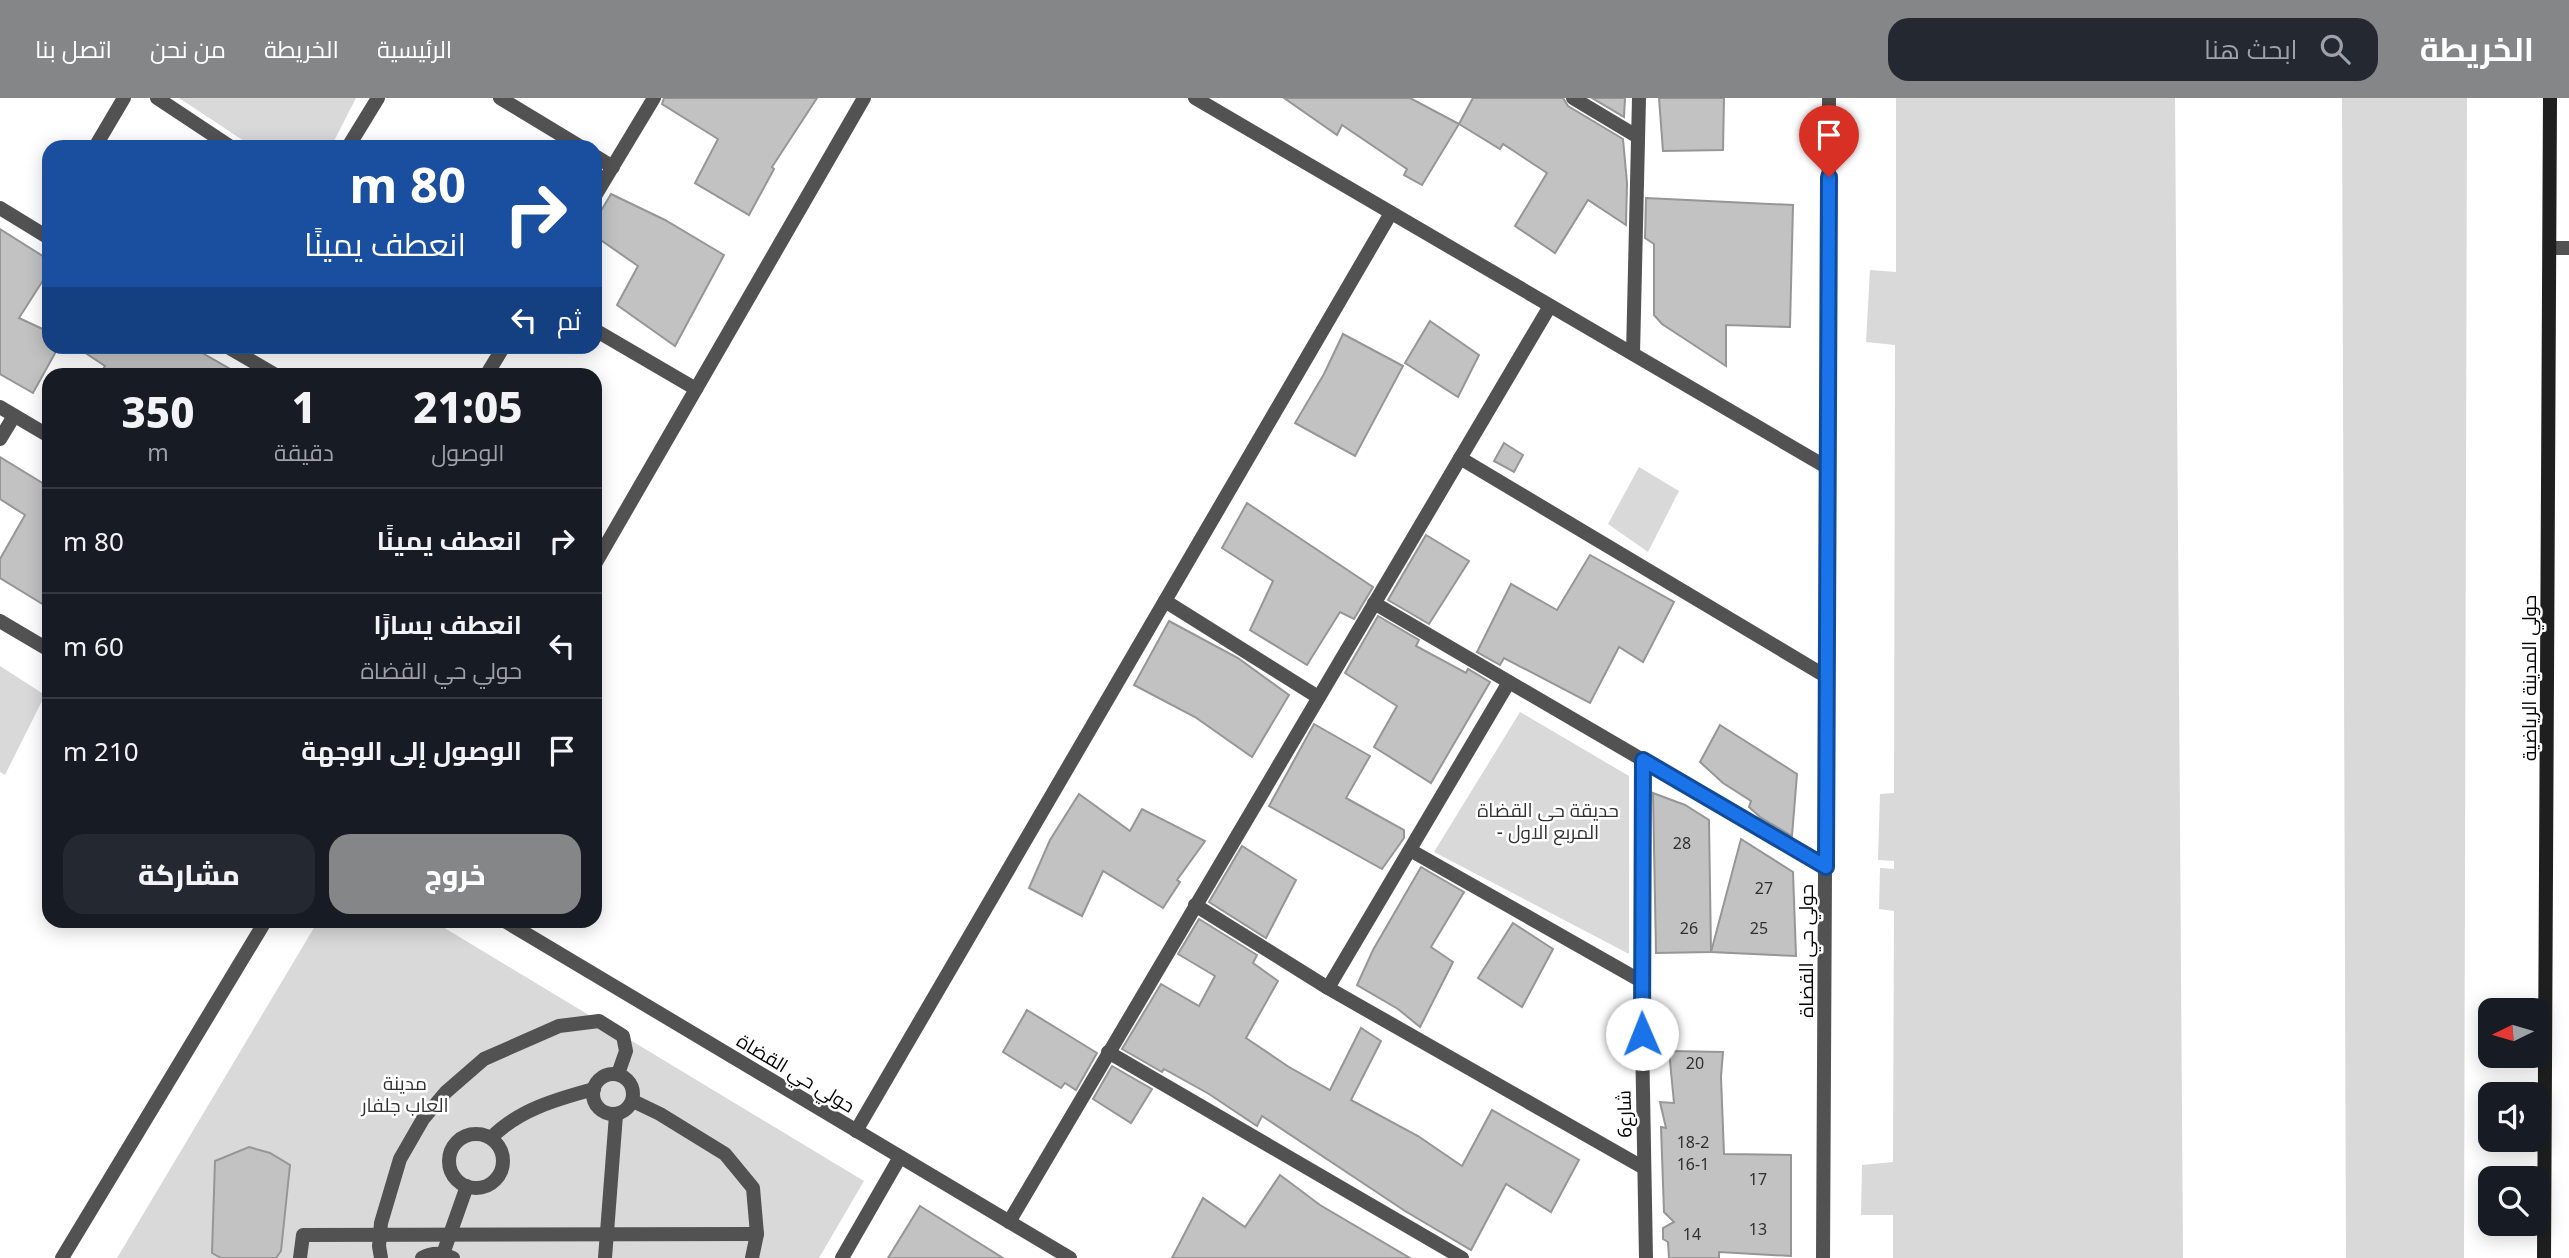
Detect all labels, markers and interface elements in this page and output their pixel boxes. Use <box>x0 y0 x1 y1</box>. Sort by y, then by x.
search box <box>1888 18 2378 81</box>
text: الخريطة <box>2420 26 2534 71</box>
icon: search <box>2316 30 2354 68</box>
text: ابحث هنا <box>2204 31 2298 67</box>
text: اتصل بنا <box>35 32 112 65</box>
text: من نحن <box>150 32 226 65</box>
text: الخريطة <box>264 32 339 65</box>
text: الرئيسية <box>377 32 452 65</box>
pin <box>1799 105 1859 177</box>
icon: arrive <box>1810 116 1848 154</box>
text: 80 m <box>349 151 466 217</box>
icon: right <box>490 168 581 259</box>
text: انعطف يمينًا <box>304 222 466 265</box>
icon: left <box>505 301 543 339</box>
text: ثم <box>557 302 581 338</box>
text: 1 <box>292 378 316 435</box>
text: 21:05 <box>413 378 522 435</box>
text: 350 <box>122 383 194 440</box>
text: m <box>147 436 169 468</box>
text: دقيقة <box>274 436 334 468</box>
text: الوصول <box>431 436 505 468</box>
text: انعطف يمينًا <box>377 522 522 558</box>
icon: right <box>543 522 581 560</box>
text: 80 m <box>63 523 124 559</box>
street label: حولي المدينة الرياضية <box>2516 595 2544 761</box>
text: انعطف يسارًا <box>373 606 522 642</box>
icon: left <box>543 627 581 665</box>
text: 60 m <box>63 628 124 664</box>
text: حولي حي القضاة <box>360 654 522 686</box>
text: الوصول إلى الوجهة <box>301 732 522 768</box>
icon: arrive <box>543 732 581 770</box>
text: 210 m <box>63 733 139 769</box>
park label: حديقة حي القضاة - المربع الاول <box>1477 797 1619 846</box>
house number: 28 <box>1673 832 1691 854</box>
button: مشاركة <box>63 834 315 914</box>
button: خروج <box>329 834 581 914</box>
house number: 27 <box>1755 877 1773 899</box>
street label: حولي حي القضاة <box>1793 884 1821 1018</box>
house number: 26 <box>1680 917 1698 939</box>
house number: 25 <box>1750 917 1768 939</box>
position arrow <box>1605 997 1679 1071</box>
north arrow <box>2478 998 2548 1068</box>
map controls <box>2478 998 2548 1236</box>
street label: حولي حي القضاة <box>731 1027 860 1120</box>
house number: 20 <box>1686 1052 1704 1074</box>
park label: مدينة العاب جلفار <box>360 1070 449 1118</box>
button: sound <box>2478 1082 2548 1152</box>
street label: شارع6 <box>1611 1090 1638 1138</box>
house number: 18-2 <box>1677 1131 1709 1153</box>
house number: 16-1 <box>1677 1153 1709 1175</box>
button: search <box>2478 1166 2548 1236</box>
house number: 17 <box>1749 1168 1767 1190</box>
house number: 13 <box>1749 1218 1767 1240</box>
house number: 14 <box>1683 1223 1701 1245</box>

